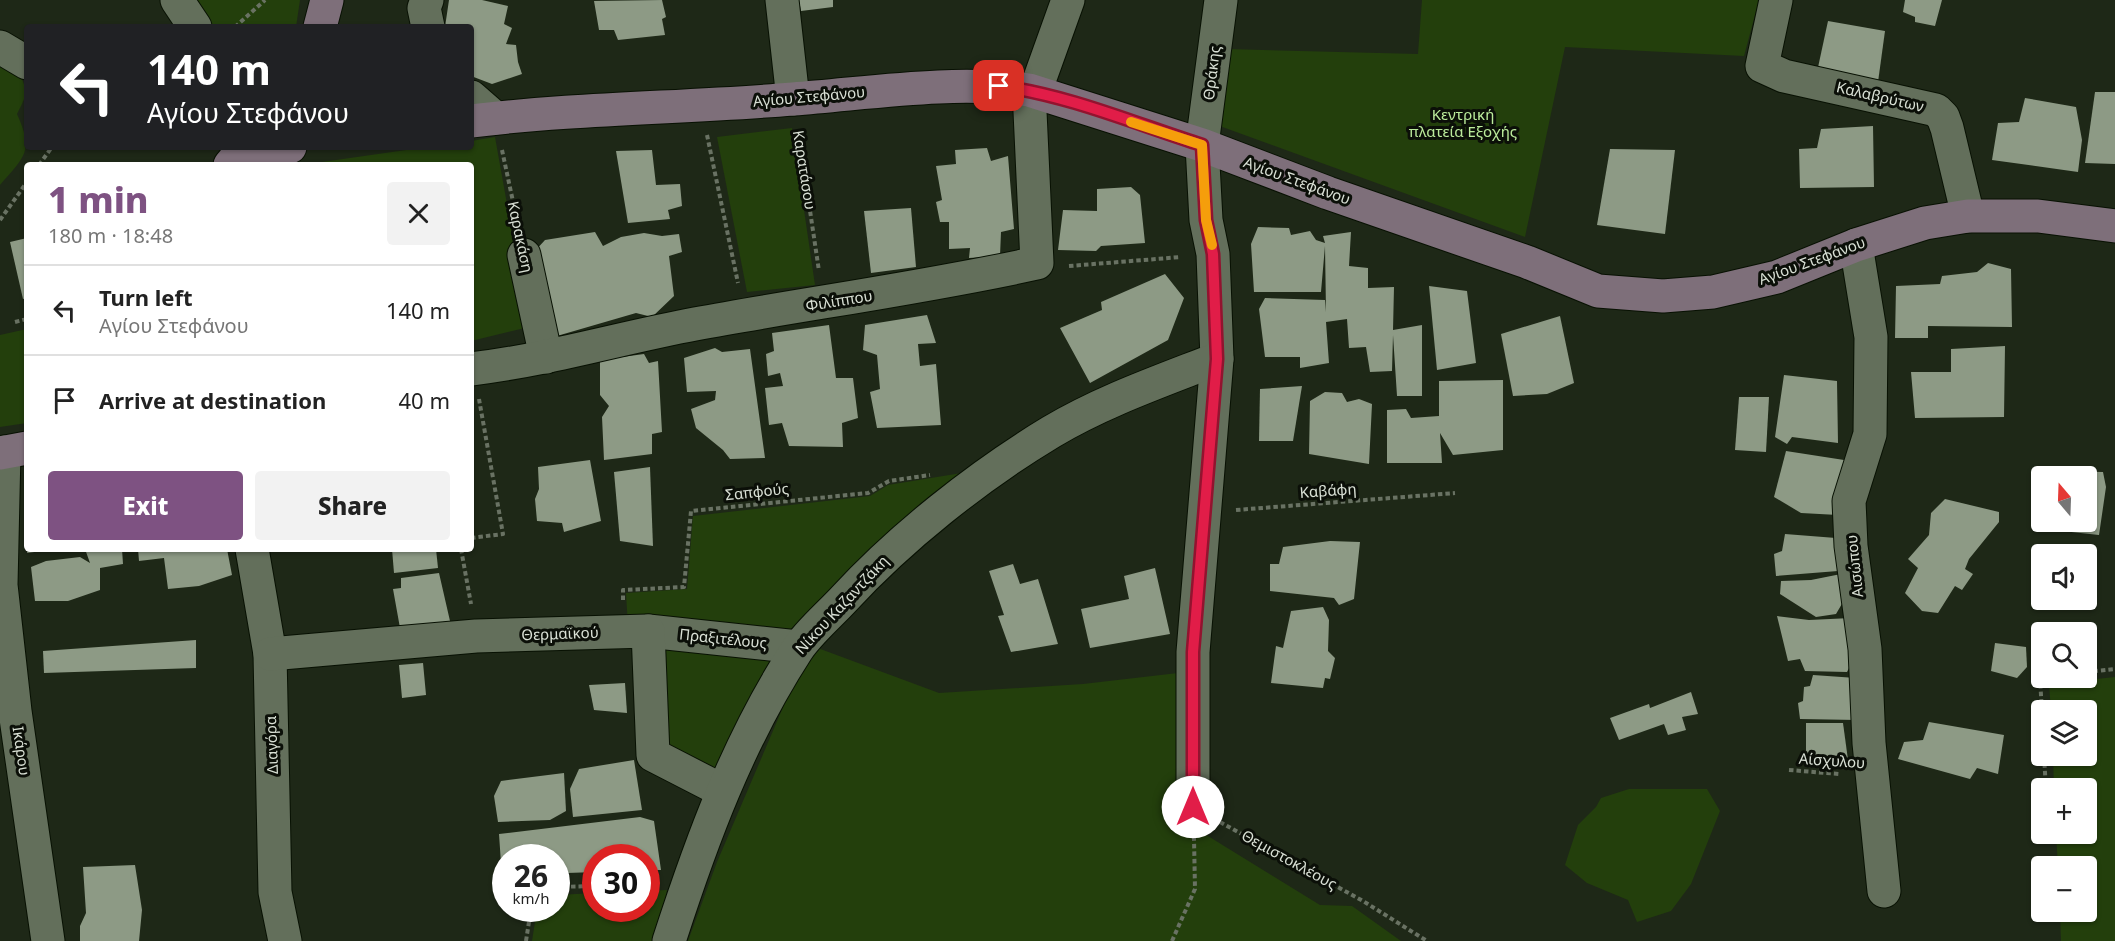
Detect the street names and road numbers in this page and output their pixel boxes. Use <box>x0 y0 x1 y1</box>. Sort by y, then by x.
street label: Θράκης <box>1198 45 1224 101</box>
street label: Καλαβρύτων <box>1835 76 1926 116</box>
street label: Αγίου Στεφάνου <box>752 81 866 111</box>
street label: Καρατάσου <box>789 129 821 211</box>
street label: Αγίου Στεφάνου <box>1241 151 1354 209</box>
street label: Καρακάση <box>504 199 538 274</box>
street label: Αγίου Στεφάνου <box>1755 231 1868 289</box>
street label: Φιλίππου <box>804 285 874 315</box>
street label: Σαπφούς <box>724 478 790 504</box>
street label: Καβάφη <box>1299 478 1357 502</box>
street label: Αισώπου <box>1841 534 1867 598</box>
street label: Νίκου Καζαντζάκη <box>790 551 892 658</box>
street label: Θερμαϊκού <box>521 622 599 644</box>
street label: Πραξιτέλους <box>678 623 768 653</box>
street label: Διαγόρα <box>260 715 282 775</box>
street label: Ικάρου <box>9 725 35 777</box>
street label: Αίσχυλου <box>1798 748 1866 772</box>
street label: Θεμιστοκλέους <box>1238 825 1341 894</box>

